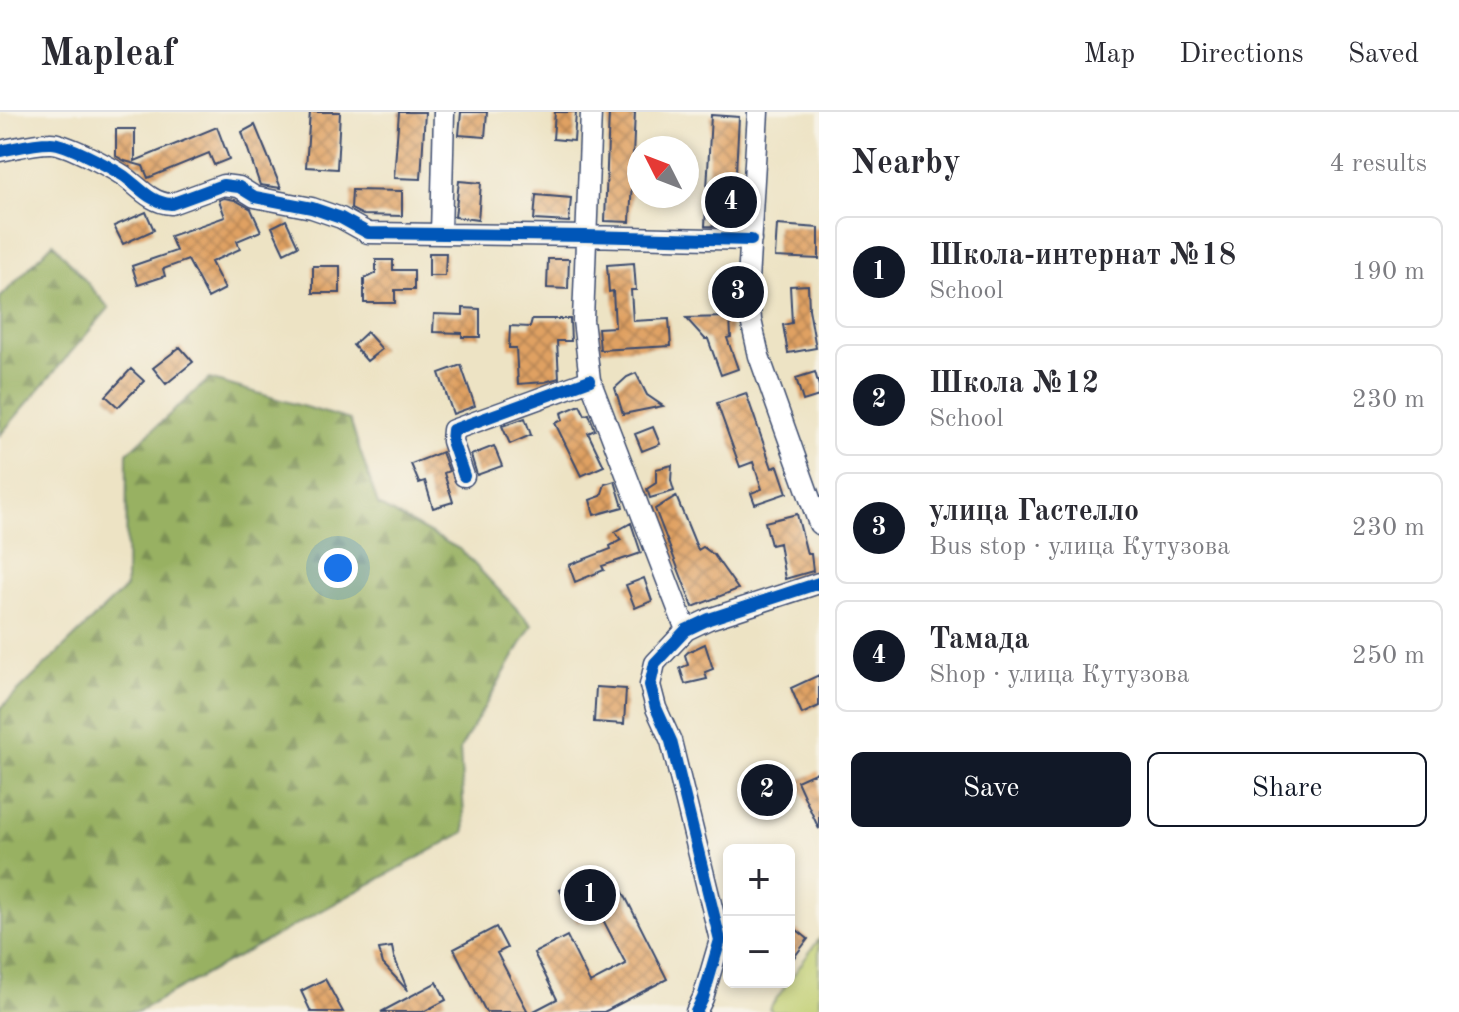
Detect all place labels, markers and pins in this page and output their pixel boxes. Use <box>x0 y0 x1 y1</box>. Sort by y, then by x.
pin: 4 <box>705 172 757 232</box>
pin: 3 <box>712 262 764 322</box>
pin: 2 <box>741 760 793 820</box>
pin: 1 <box>564 865 616 925</box>

